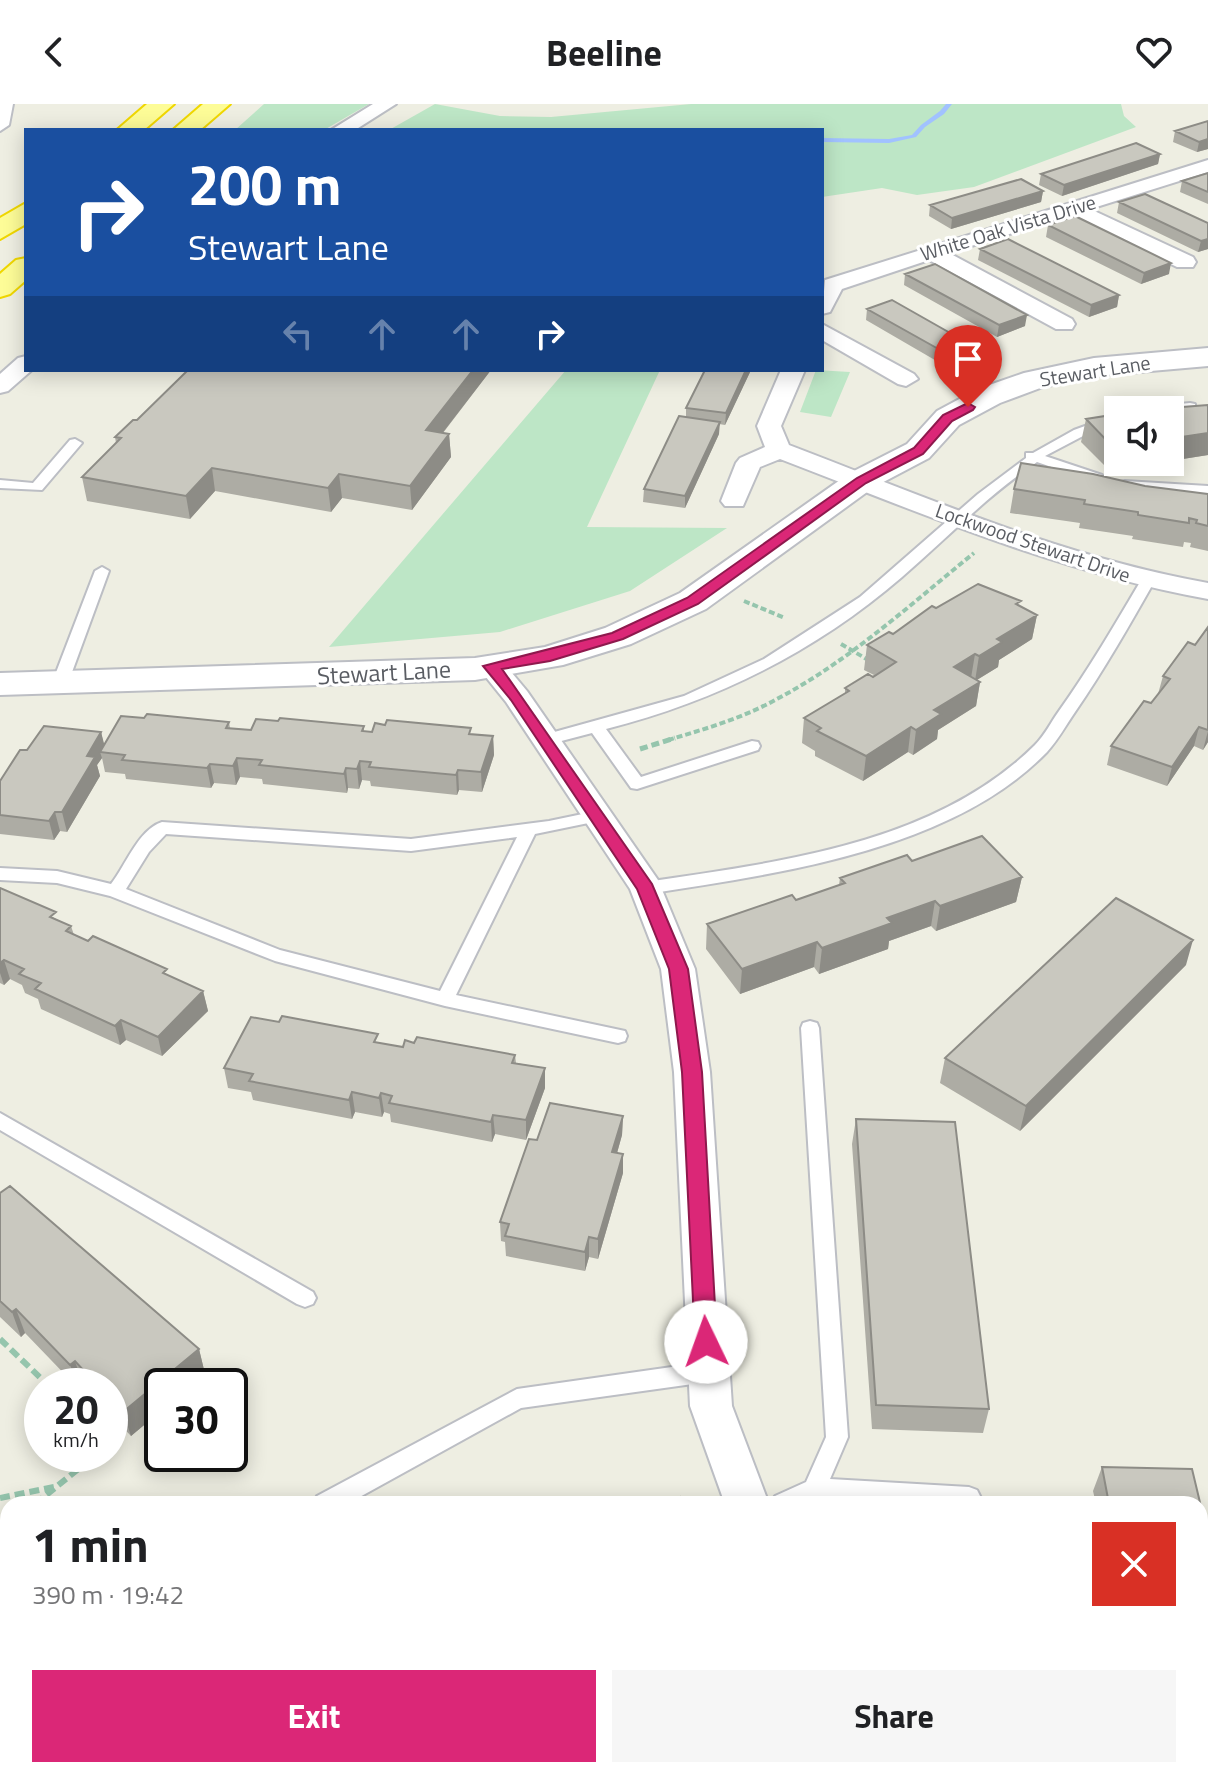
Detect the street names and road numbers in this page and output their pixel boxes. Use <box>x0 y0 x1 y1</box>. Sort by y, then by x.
street label: White Oak Vista Drive <box>916 186 1099 269</box>
street label: Stewart Lane <box>1037 346 1152 395</box>
street label: Lockwood Stewart Drive <box>931 495 1135 590</box>
street label: Stewart Lane <box>316 651 452 693</box>

